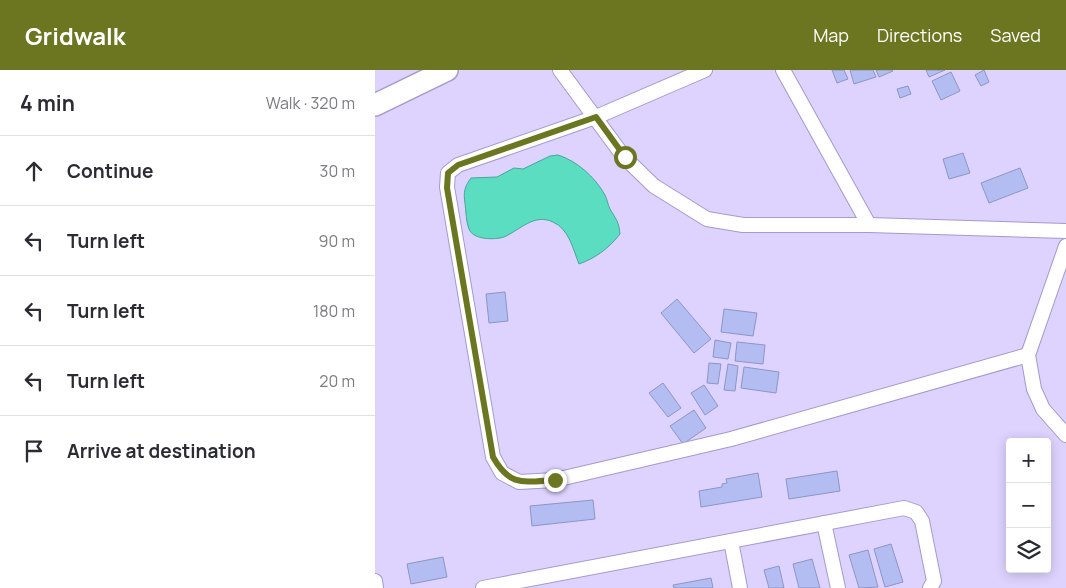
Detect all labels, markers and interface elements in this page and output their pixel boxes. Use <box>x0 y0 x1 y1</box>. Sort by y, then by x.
text: Gridwalk <box>25 19 126 52</box>
text: Map <box>813 23 849 47</box>
text: Directions <box>877 23 962 47</box>
text: Saved <box>990 23 1041 47</box>
text: 4 min <box>20 89 75 117</box>
text: Walk · 320 m <box>266 92 355 114</box>
route start <box>614 146 637 169</box>
icon: ahead <box>20 157 48 185</box>
text: Continue <box>67 158 153 184</box>
text: 30 m <box>320 160 355 182</box>
icon: left <box>20 227 48 255</box>
text: Turn left <box>67 228 145 254</box>
text: 90 m <box>319 230 355 252</box>
icon: left <box>20 297 48 325</box>
text: Turn left <box>67 298 145 324</box>
text: 180 m <box>313 300 355 322</box>
icon: left <box>20 367 48 395</box>
text: Turn left <box>67 368 145 394</box>
text: 20 m <box>319 370 355 392</box>
icon: arrive <box>20 437 48 465</box>
text: Arrive at destination <box>67 438 256 464</box>
map controls <box>1006 438 1051 573</box>
button: + <box>1006 438 1051 483</box>
route end <box>544 469 567 492</box>
button: − <box>1006 483 1051 528</box>
button: layers <box>1006 528 1051 573</box>

